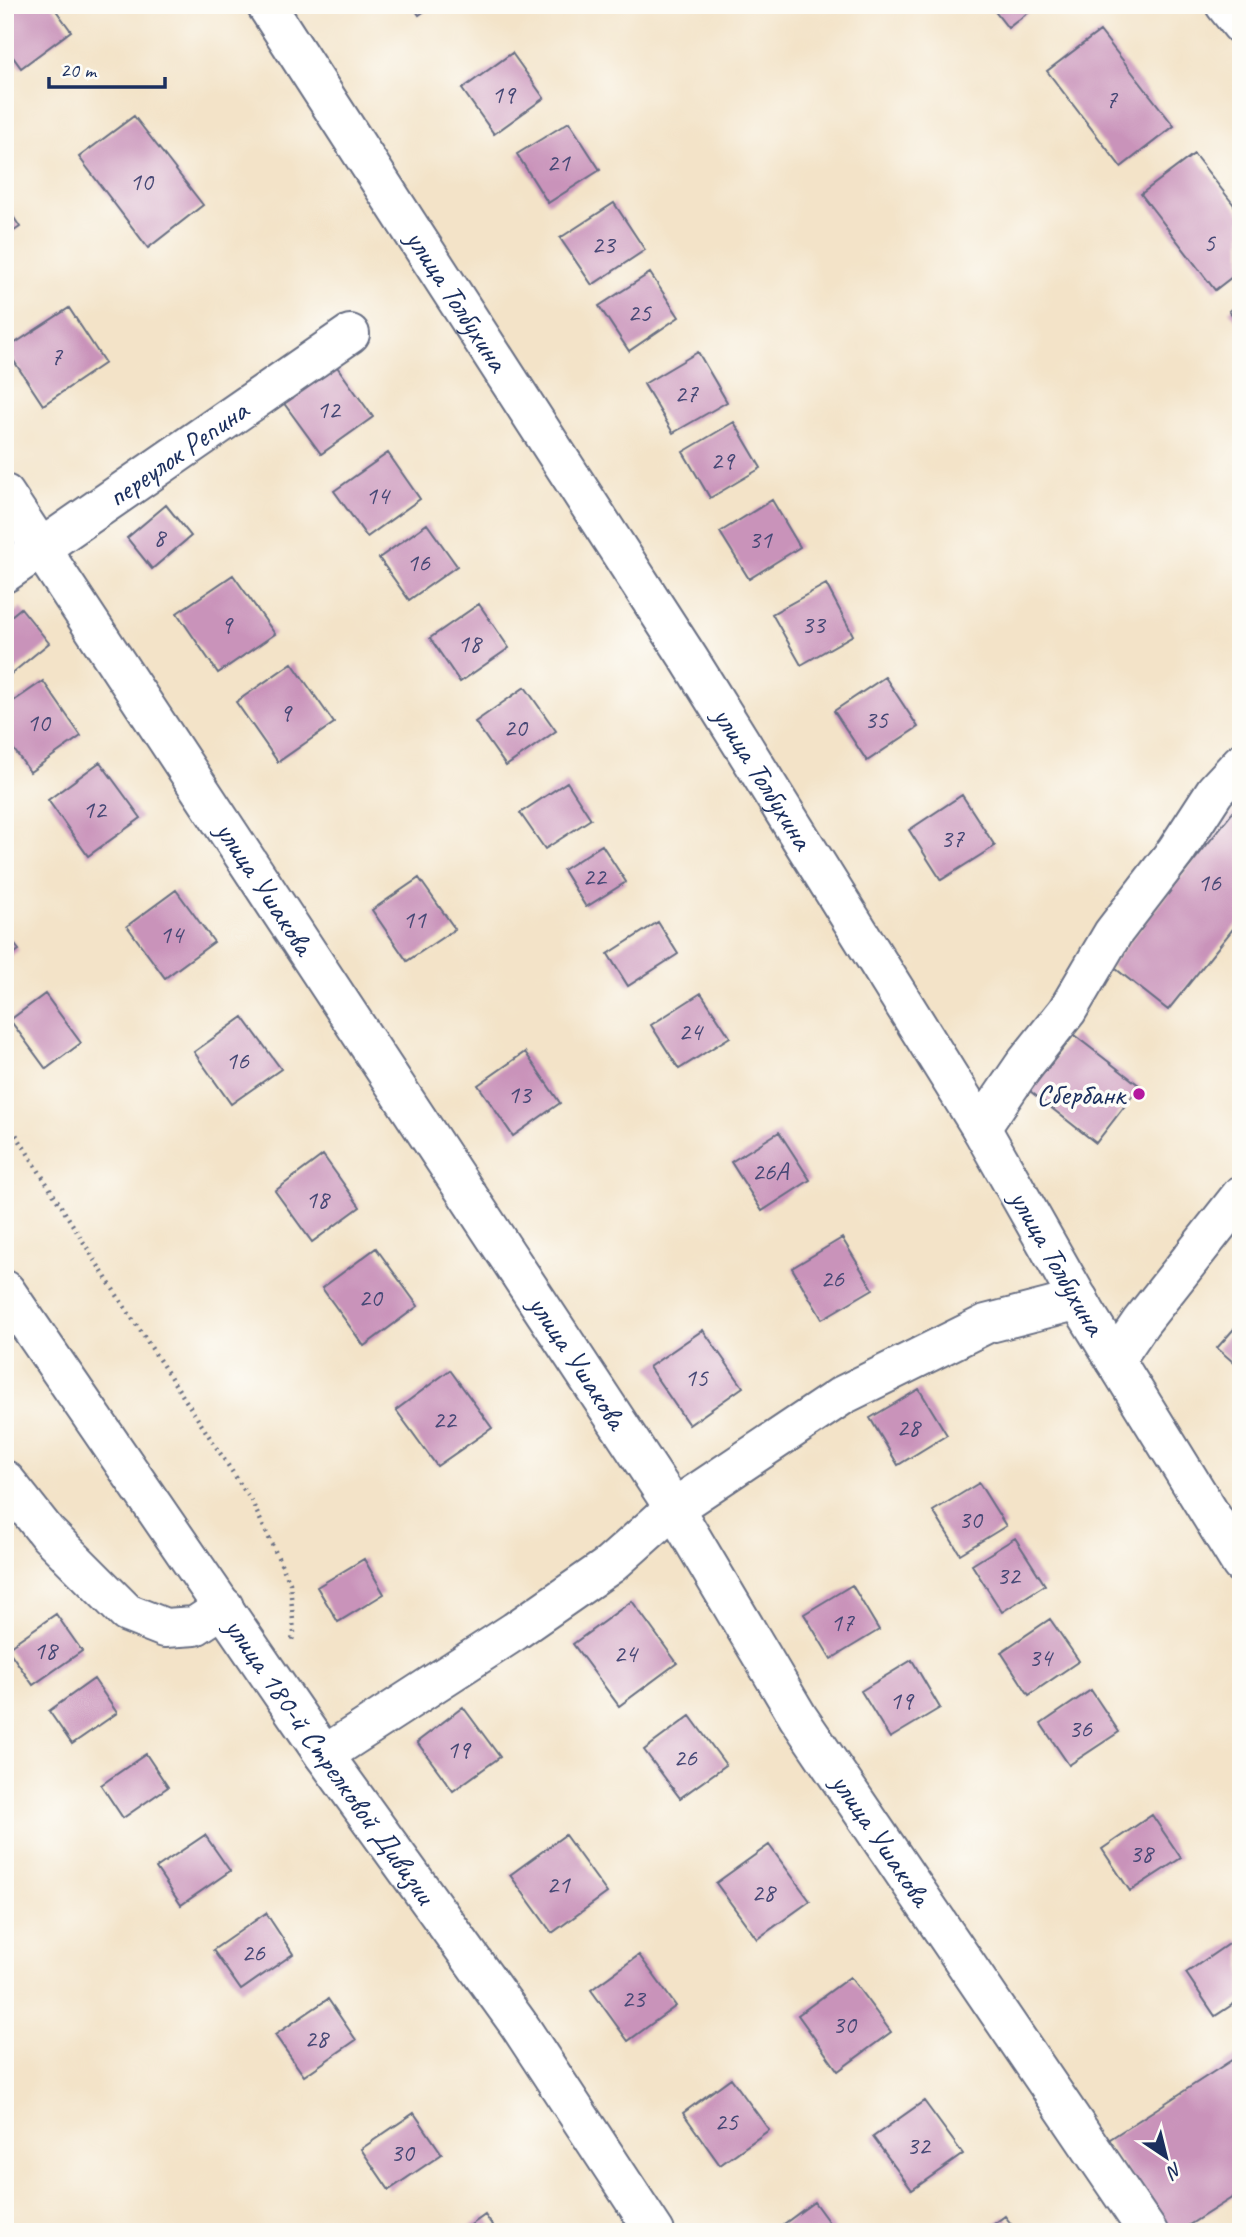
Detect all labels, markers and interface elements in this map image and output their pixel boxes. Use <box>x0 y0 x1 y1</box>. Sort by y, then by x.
scale bar <box>49 46 164 90</box>
text: 20 m <box>60 57 98 83</box>
house number: 19 <box>491 78 517 111</box>
house number: 7 <box>1105 83 1118 116</box>
house number: 21 <box>546 146 571 179</box>
house number: 10 <box>129 165 155 198</box>
street label: улица Толбухина <box>396 221 518 380</box>
house number: 5 <box>1203 226 1216 259</box>
house number: 23 <box>591 228 617 261</box>
house number: 25 <box>627 296 652 329</box>
house number: 7 <box>50 340 63 373</box>
house number: 27 <box>674 377 699 410</box>
street label: переулок Репина <box>100 390 257 515</box>
house number: 12 <box>316 393 342 426</box>
house number: 29 <box>710 444 736 477</box>
house number: 14 <box>365 479 391 512</box>
house number: 8 <box>153 521 167 554</box>
house number: 31 <box>748 523 773 556</box>
house number: 16 <box>406 546 431 579</box>
house number: 9 <box>220 608 234 641</box>
house number: 33 <box>801 608 827 641</box>
house number: 18 <box>457 627 483 660</box>
house number: 9 <box>279 696 293 729</box>
street label: улица Толбухина <box>703 698 823 858</box>
house number: 35 <box>864 703 889 736</box>
house number: 10 <box>26 706 52 739</box>
house number: 20 <box>503 711 529 744</box>
house number: 12 <box>82 793 108 826</box>
street label: улица Ушакова <box>206 812 324 964</box>
house number: 37 <box>940 822 965 855</box>
house number: 22 <box>582 860 608 893</box>
house number: 16 <box>1197 866 1222 899</box>
house number: 11 <box>402 903 427 936</box>
house number: 14 <box>159 918 185 951</box>
house number: 24 <box>678 1015 704 1048</box>
house number: 16 <box>225 1044 250 1077</box>
place label: Сбербанк <box>1036 1075 1127 1113</box>
house number: 13 <box>507 1078 533 1111</box>
marker: Сбербанк <box>1131 1086 1147 1102</box>
house number: 26А <box>752 1155 790 1188</box>
street label: улица Толбухина <box>1000 1181 1115 1344</box>
house number: 18 <box>305 1183 331 1216</box>
house number: 26 <box>820 1262 845 1295</box>
house number: 20 <box>358 1281 384 1314</box>
street label: улица Ушакова <box>519 1286 637 1438</box>
house number: 15 <box>684 1361 709 1394</box>
house number: 22 <box>432 1403 458 1436</box>
house number: 28 <box>896 1411 922 1444</box>
house number: 30 <box>958 1503 984 1536</box>
house number: 32 <box>996 1559 1022 1592</box>
house number: 17 <box>830 1606 855 1639</box>
street label: улица 180-й Стрелковой Дивизии <box>215 1608 445 1913</box>
house number: 18 <box>33 1634 59 1667</box>
house number: 24 <box>613 1637 639 1670</box>
house number: 34 <box>1028 1641 1054 1674</box>
house number: 19 <box>889 1684 915 1717</box>
house number: 36 <box>1068 1712 1093 1745</box>
house number: 19 <box>446 1733 472 1766</box>
house number: 26 <box>673 1741 698 1774</box>
street label: улица Ушакова <box>822 1764 941 1915</box>
house number: 38 <box>1129 1837 1155 1870</box>
house number: 21 <box>546 1868 571 1901</box>
house number: 28 <box>751 1876 777 1909</box>
house number: 26 <box>241 1936 266 1969</box>
house number: 23 <box>621 1982 647 2015</box>
house number: 30 <box>832 2008 858 2041</box>
house number: 28 <box>304 2022 330 2055</box>
house number: 25 <box>714 2105 739 2138</box>
north arrow <box>1130 2122 1200 2192</box>
house number: 32 <box>906 2129 932 2162</box>
house number: 30 <box>390 2136 416 2169</box>
text: N <box>1161 2157 1187 2185</box>

